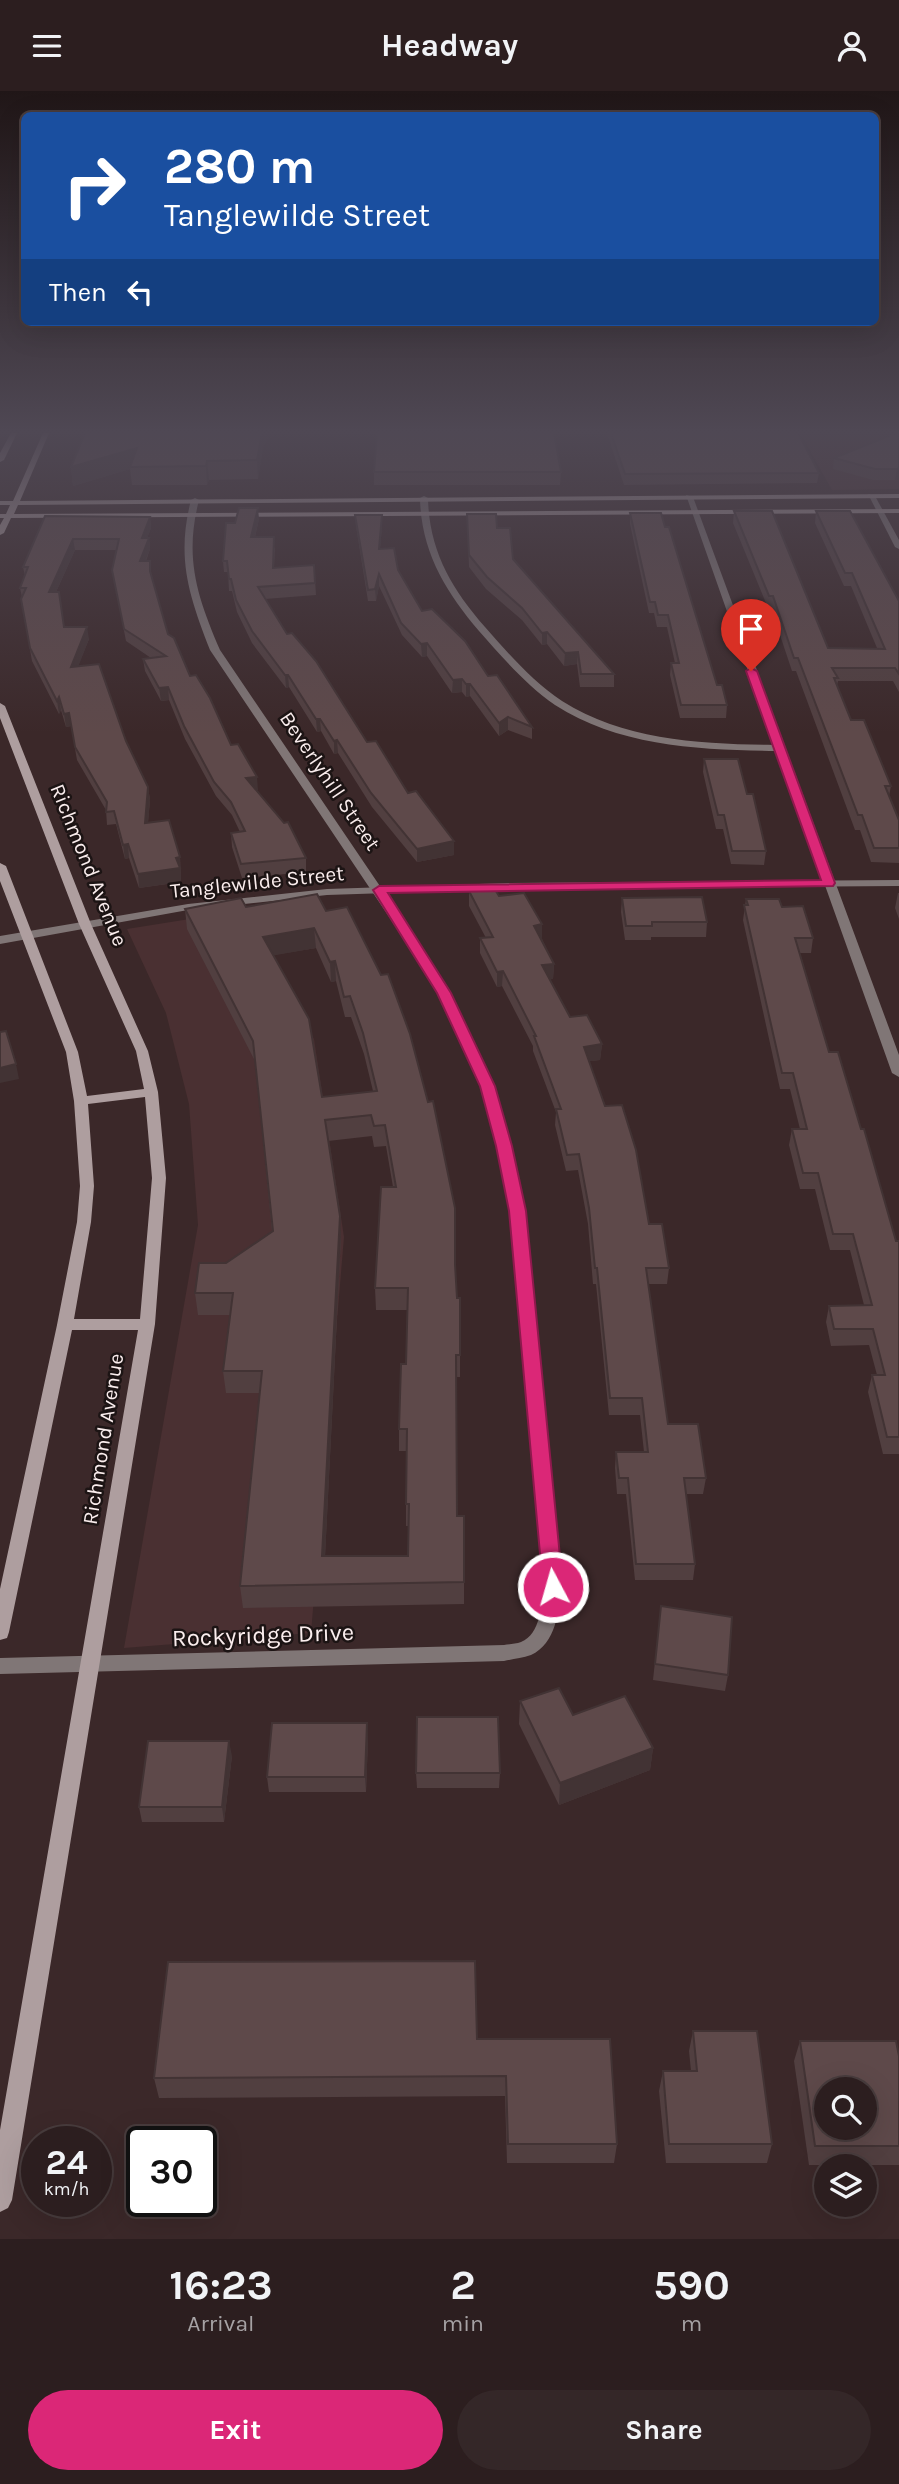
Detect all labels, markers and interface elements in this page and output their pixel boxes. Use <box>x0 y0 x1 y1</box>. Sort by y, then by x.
icon: menu <box>28 27 66 65</box>
text: Headway <box>381 27 518 64</box>
icon: person <box>833 27 871 65</box>
text: 280 m <box>164 138 315 195</box>
icon: right <box>49 140 140 231</box>
text: Tanglewilde Street <box>164 197 430 234</box>
icon: left <box>121 273 159 311</box>
text: Then <box>49 277 107 308</box>
pin <box>721 599 781 671</box>
icon: arrive <box>732 610 770 648</box>
street label: Beverlyhill Street <box>275 707 385 855</box>
street label: Richmond Avenue <box>45 780 133 950</box>
street label: Tanglewilde Street <box>169 861 345 903</box>
street label: Richmond Avenue <box>78 1352 128 1526</box>
position arrow <box>516 1550 590 1624</box>
street label: Rockyridge Drive <box>171 1618 355 1652</box>
map controls <box>814 2077 877 2217</box>
button: search <box>814 2077 877 2140</box>
speed limit sign: 30 <box>126 2126 217 2217</box>
text: 24 <box>46 2142 88 2183</box>
button: layers <box>814 2154 877 2217</box>
text: km/h <box>44 2178 89 2200</box>
text: 16:23 <box>169 2260 273 2310</box>
text: 2 <box>450 2260 476 2310</box>
text: 590 <box>653 2260 730 2310</box>
text: Arrival <box>187 2310 255 2337</box>
text: min <box>442 2310 484 2337</box>
text: m <box>681 2310 702 2337</box>
button: Exit <box>28 2390 443 2470</box>
button: Share <box>457 2390 871 2470</box>

